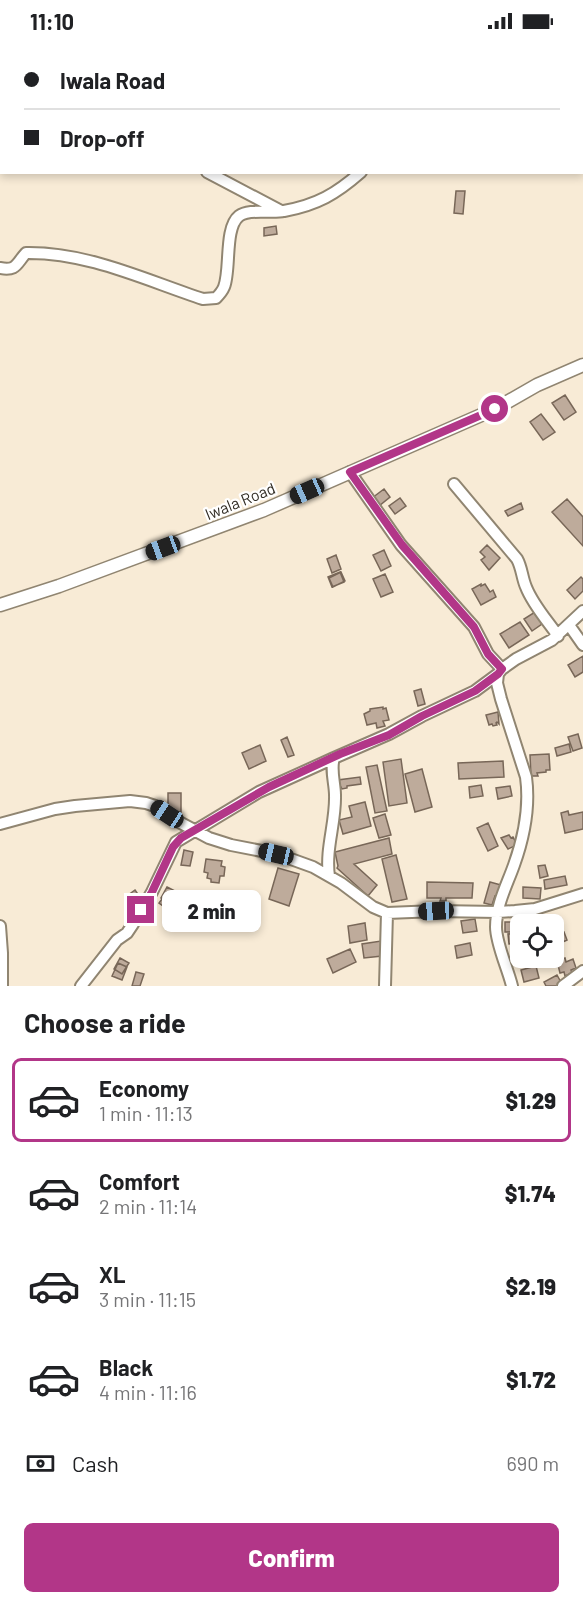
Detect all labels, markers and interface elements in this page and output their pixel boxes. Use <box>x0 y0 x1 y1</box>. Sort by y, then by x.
text: 11:10 <box>30 8 74 34</box>
text: Iwala Road <box>60 67 165 93</box>
text: Drop-off <box>60 125 144 151</box>
route start <box>481 395 508 422</box>
car <box>287 475 327 507</box>
street label: Iwala Road <box>202 478 278 523</box>
car <box>143 533 183 563</box>
car <box>147 797 187 831</box>
car <box>256 841 296 867</box>
callout: 2 min <box>162 889 261 931</box>
route end <box>127 896 154 923</box>
text: 2 min <box>187 899 236 923</box>
car <box>418 901 454 921</box>
map controls <box>510 914 564 968</box>
button: locate <box>510 914 564 968</box>
text: Choose a ride <box>24 1006 186 1038</box>
icon: car <box>27 1073 81 1127</box>
text: Economy <box>99 1075 189 1101</box>
text: $1.29 <box>505 1087 556 1113</box>
text: 1 min · 11:13 <box>99 1101 193 1125</box>
icon: car <box>27 1166 81 1220</box>
text: Comfort <box>99 1168 180 1194</box>
text: $1.74 <box>505 1180 556 1206</box>
text: 2 min · 11:14 <box>99 1194 197 1218</box>
icon: car <box>27 1259 81 1313</box>
text: XL <box>99 1261 125 1287</box>
text: $2.19 <box>505 1273 556 1299</box>
text: 3 min · 11:15 <box>99 1287 196 1311</box>
icon: car <box>27 1352 81 1406</box>
text: Black <box>99 1354 153 1380</box>
text: $1.72 <box>506 1366 556 1392</box>
text: 4 min · 11:16 <box>99 1380 197 1404</box>
icon: cash <box>24 1447 57 1480</box>
text: Cash <box>72 1450 119 1476</box>
text: 690 m <box>506 1451 559 1475</box>
button: Confirm <box>24 1523 559 1592</box>

